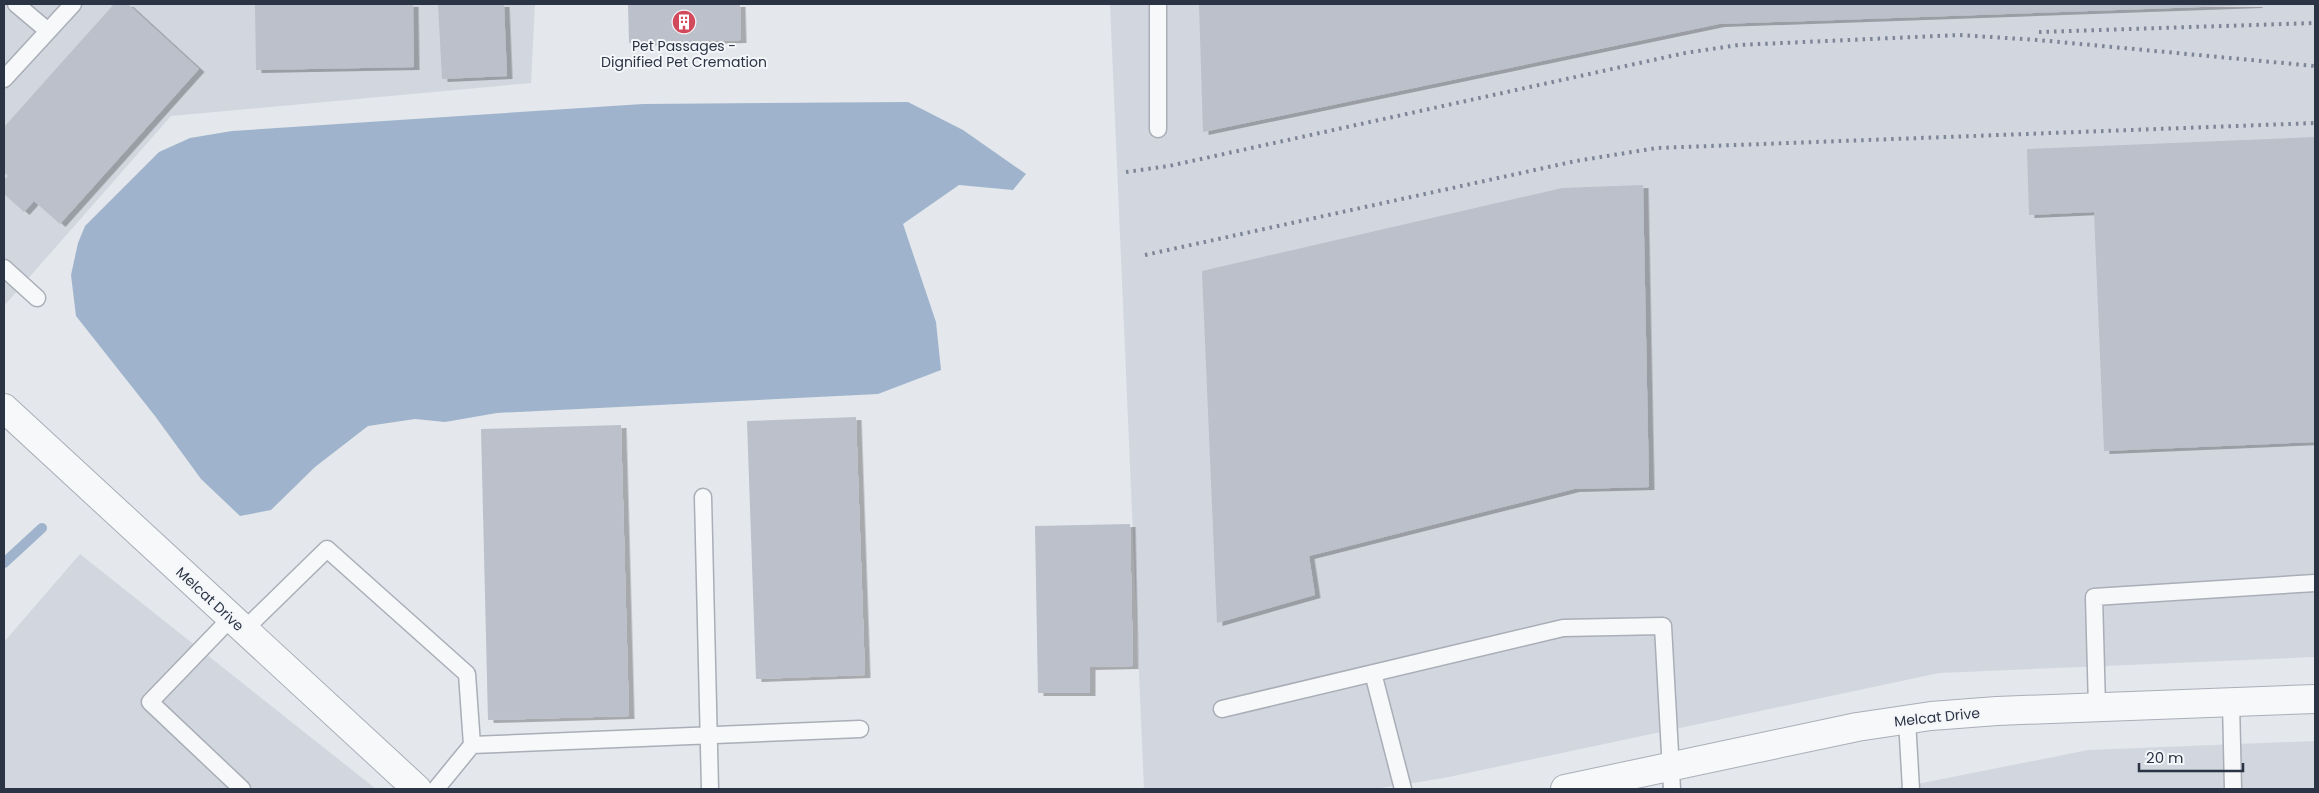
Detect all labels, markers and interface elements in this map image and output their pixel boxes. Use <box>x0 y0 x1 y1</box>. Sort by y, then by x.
building icon: Pet Passages - Dignified Pet Cremation <box>671 9 697 35</box>
place label: Pet Passages - Dignified Pet Cremation <box>601 36 767 72</box>
street label: Melcat Drive <box>172 562 249 636</box>
street label: Melcat Drive <box>1893 703 1981 731</box>
scale bar <box>2139 740 2243 772</box>
text: 20 m <box>2146 747 2184 768</box>

